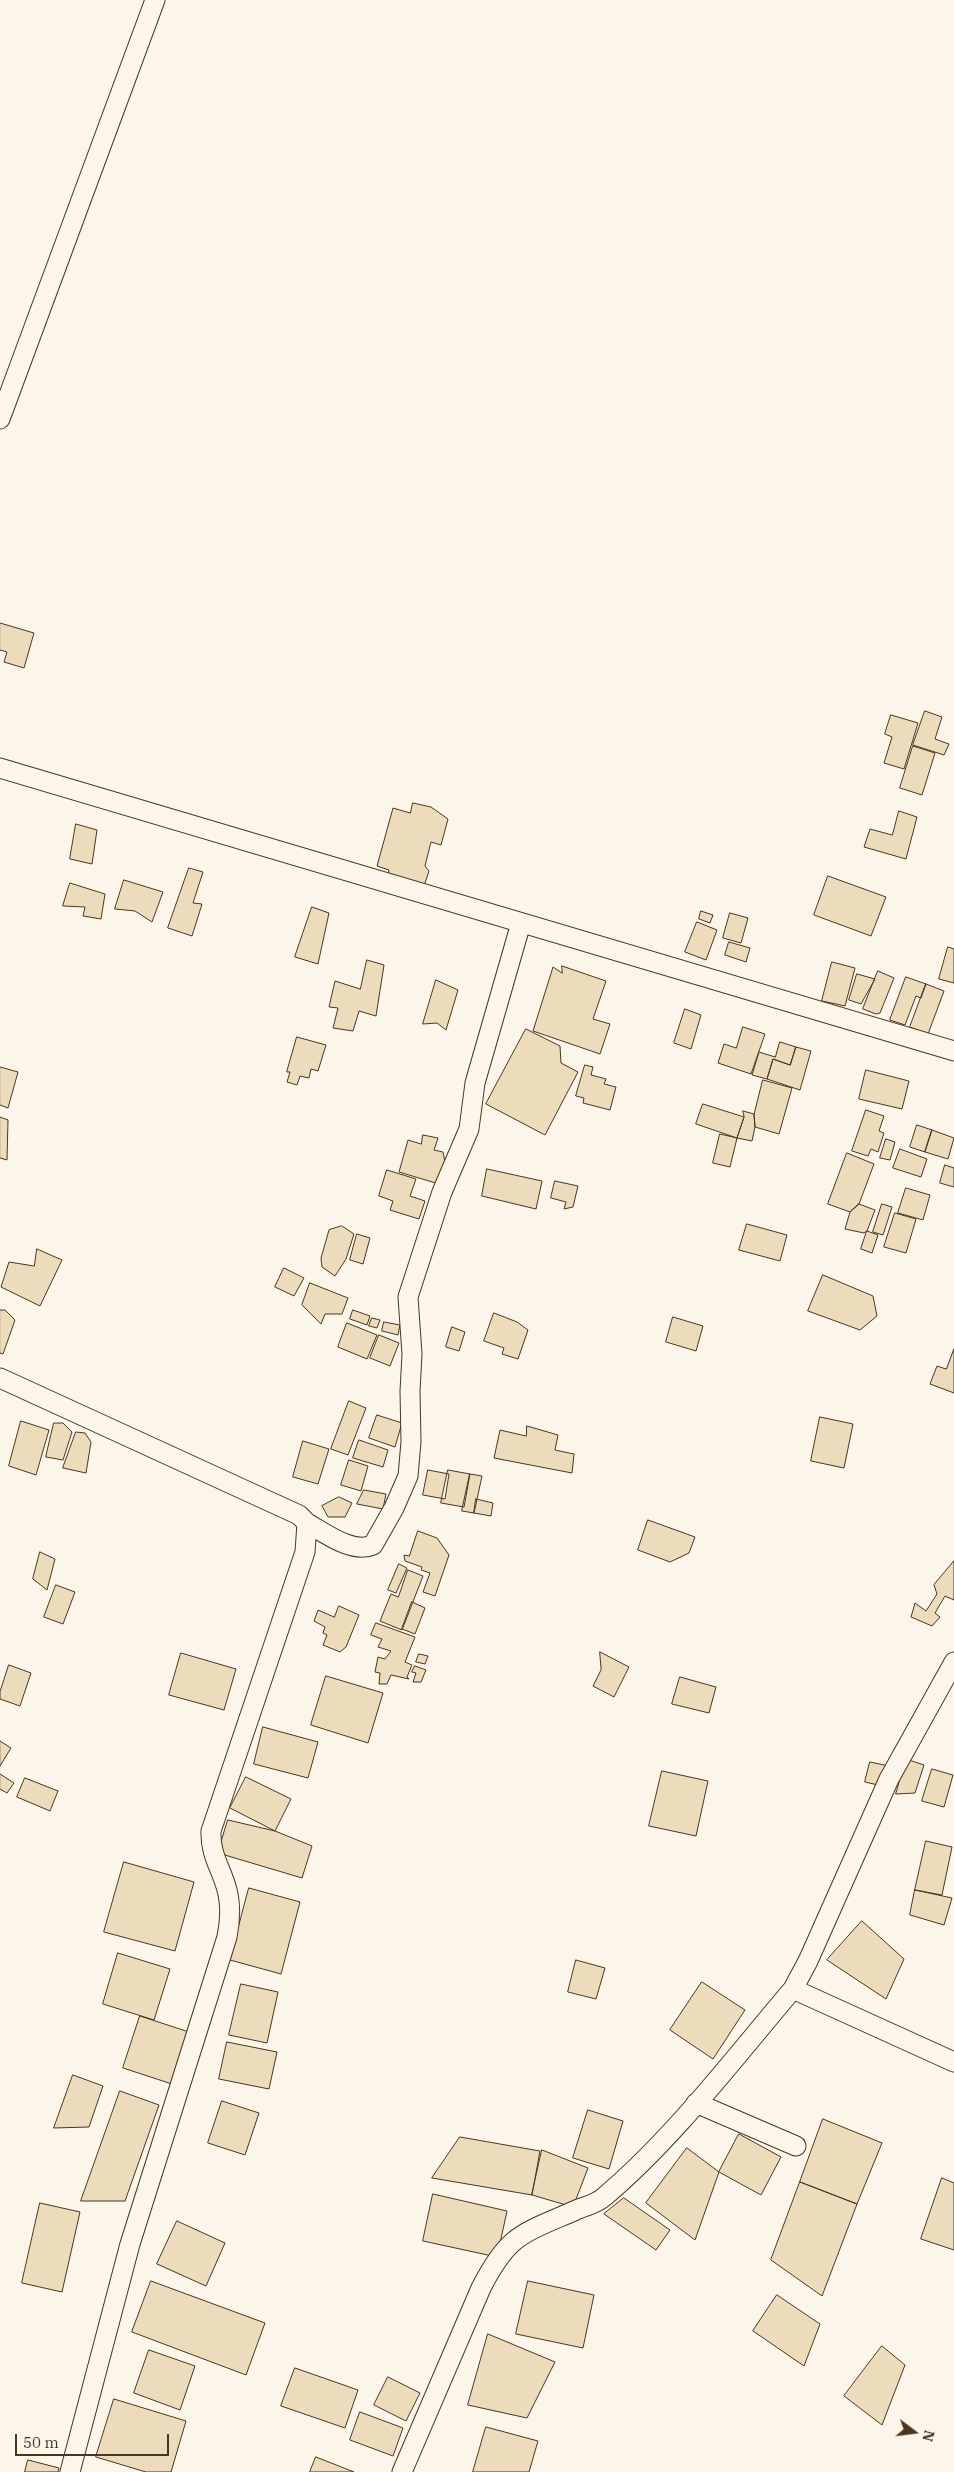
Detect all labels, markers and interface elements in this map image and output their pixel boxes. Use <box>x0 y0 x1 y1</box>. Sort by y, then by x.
north arrow <box>889 2407 939 2457</box>
scale bar <box>18 2424 171 2456</box>
text: N <box>918 2428 939 2444</box>
text: 50 m <box>23 2433 59 2452</box>

